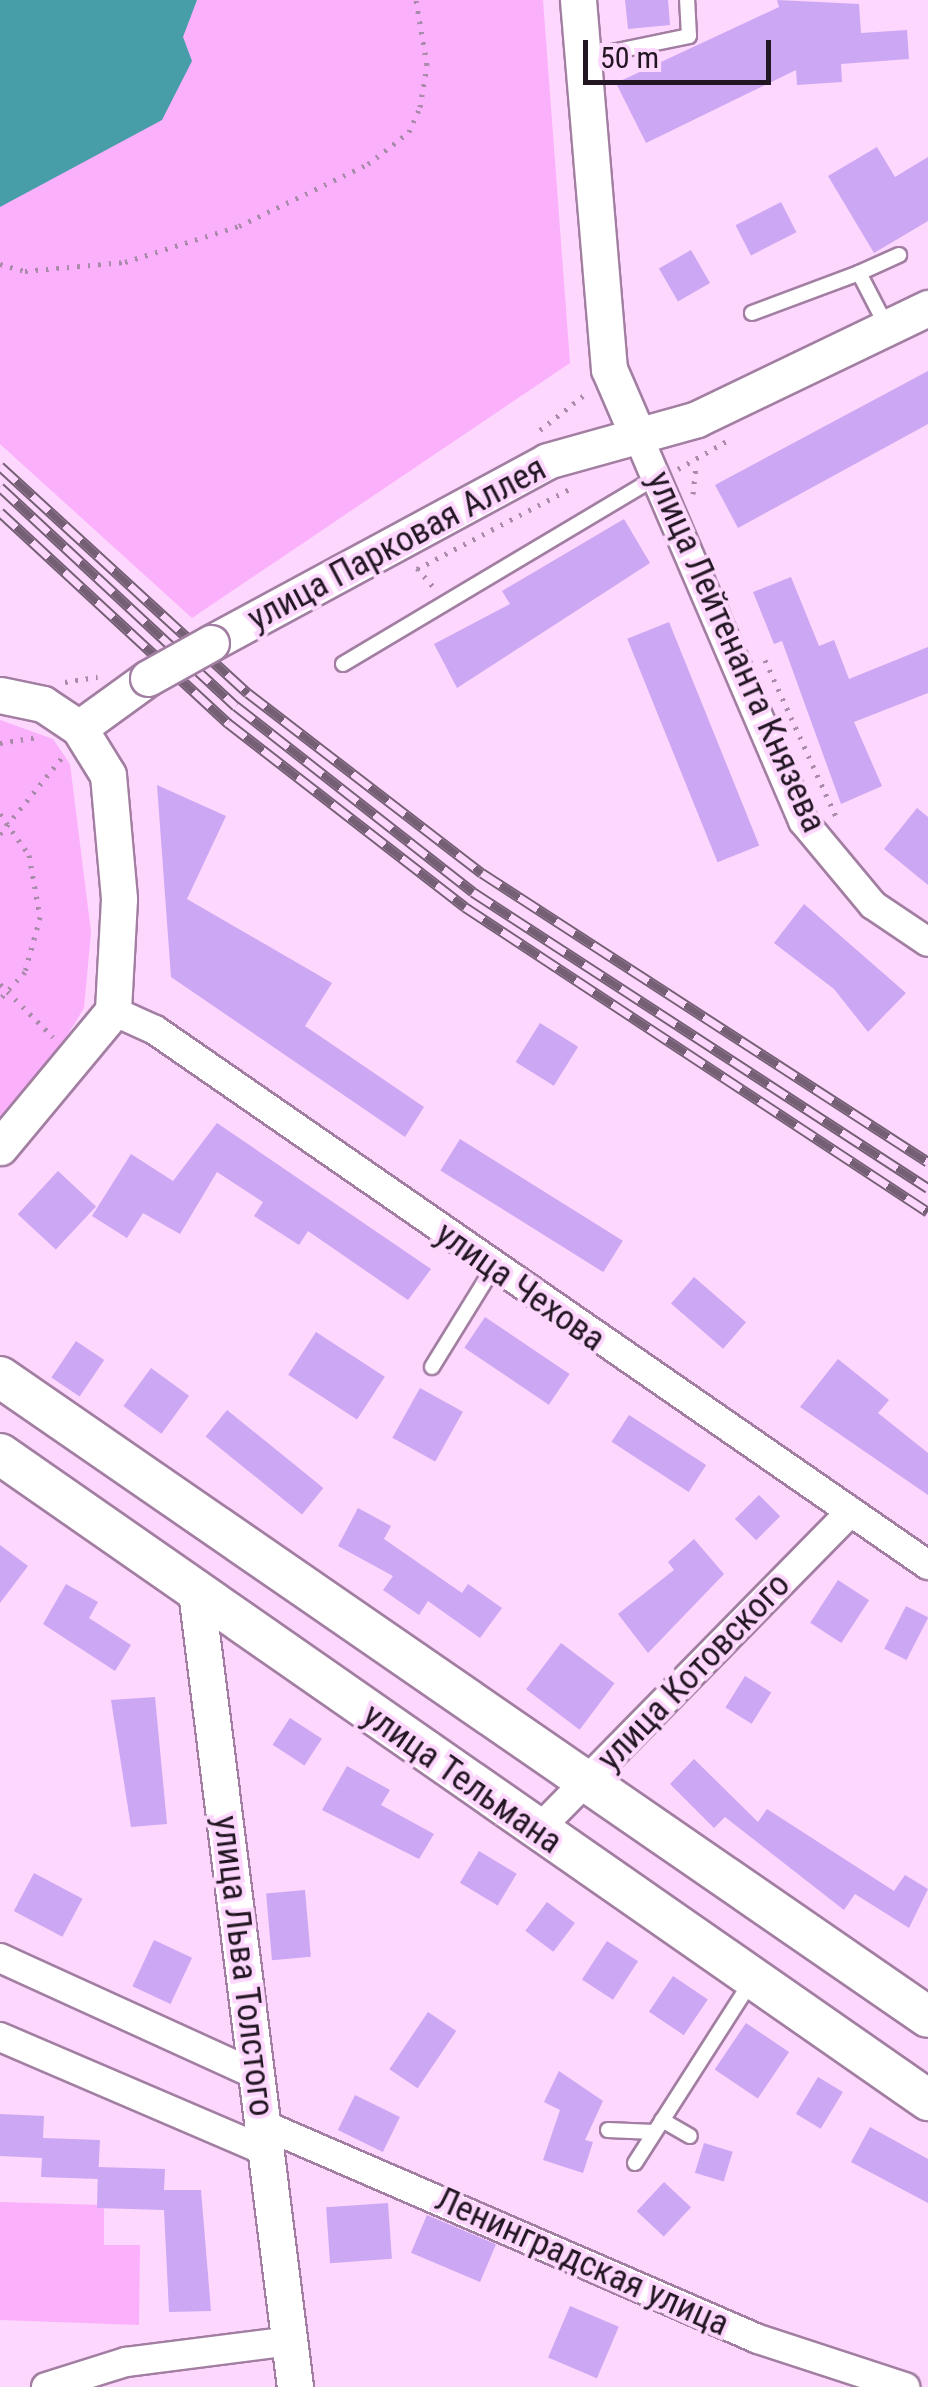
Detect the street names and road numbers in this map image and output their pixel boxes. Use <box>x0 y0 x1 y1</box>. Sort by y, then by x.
street label: улица Парковая Аллея <box>241 448 553 640</box>
street label: улица Лейтенанта Князева <box>637 465 835 839</box>
street label: улица Чехова <box>427 1213 613 1361</box>
street label: улица Котовского <box>589 1564 799 1780</box>
street label: улица Тельмана <box>354 1695 570 1863</box>
street label: улица Льва Толстого <box>204 1813 282 2119</box>
street label: Ленинградская улица <box>429 2178 735 2346</box>

